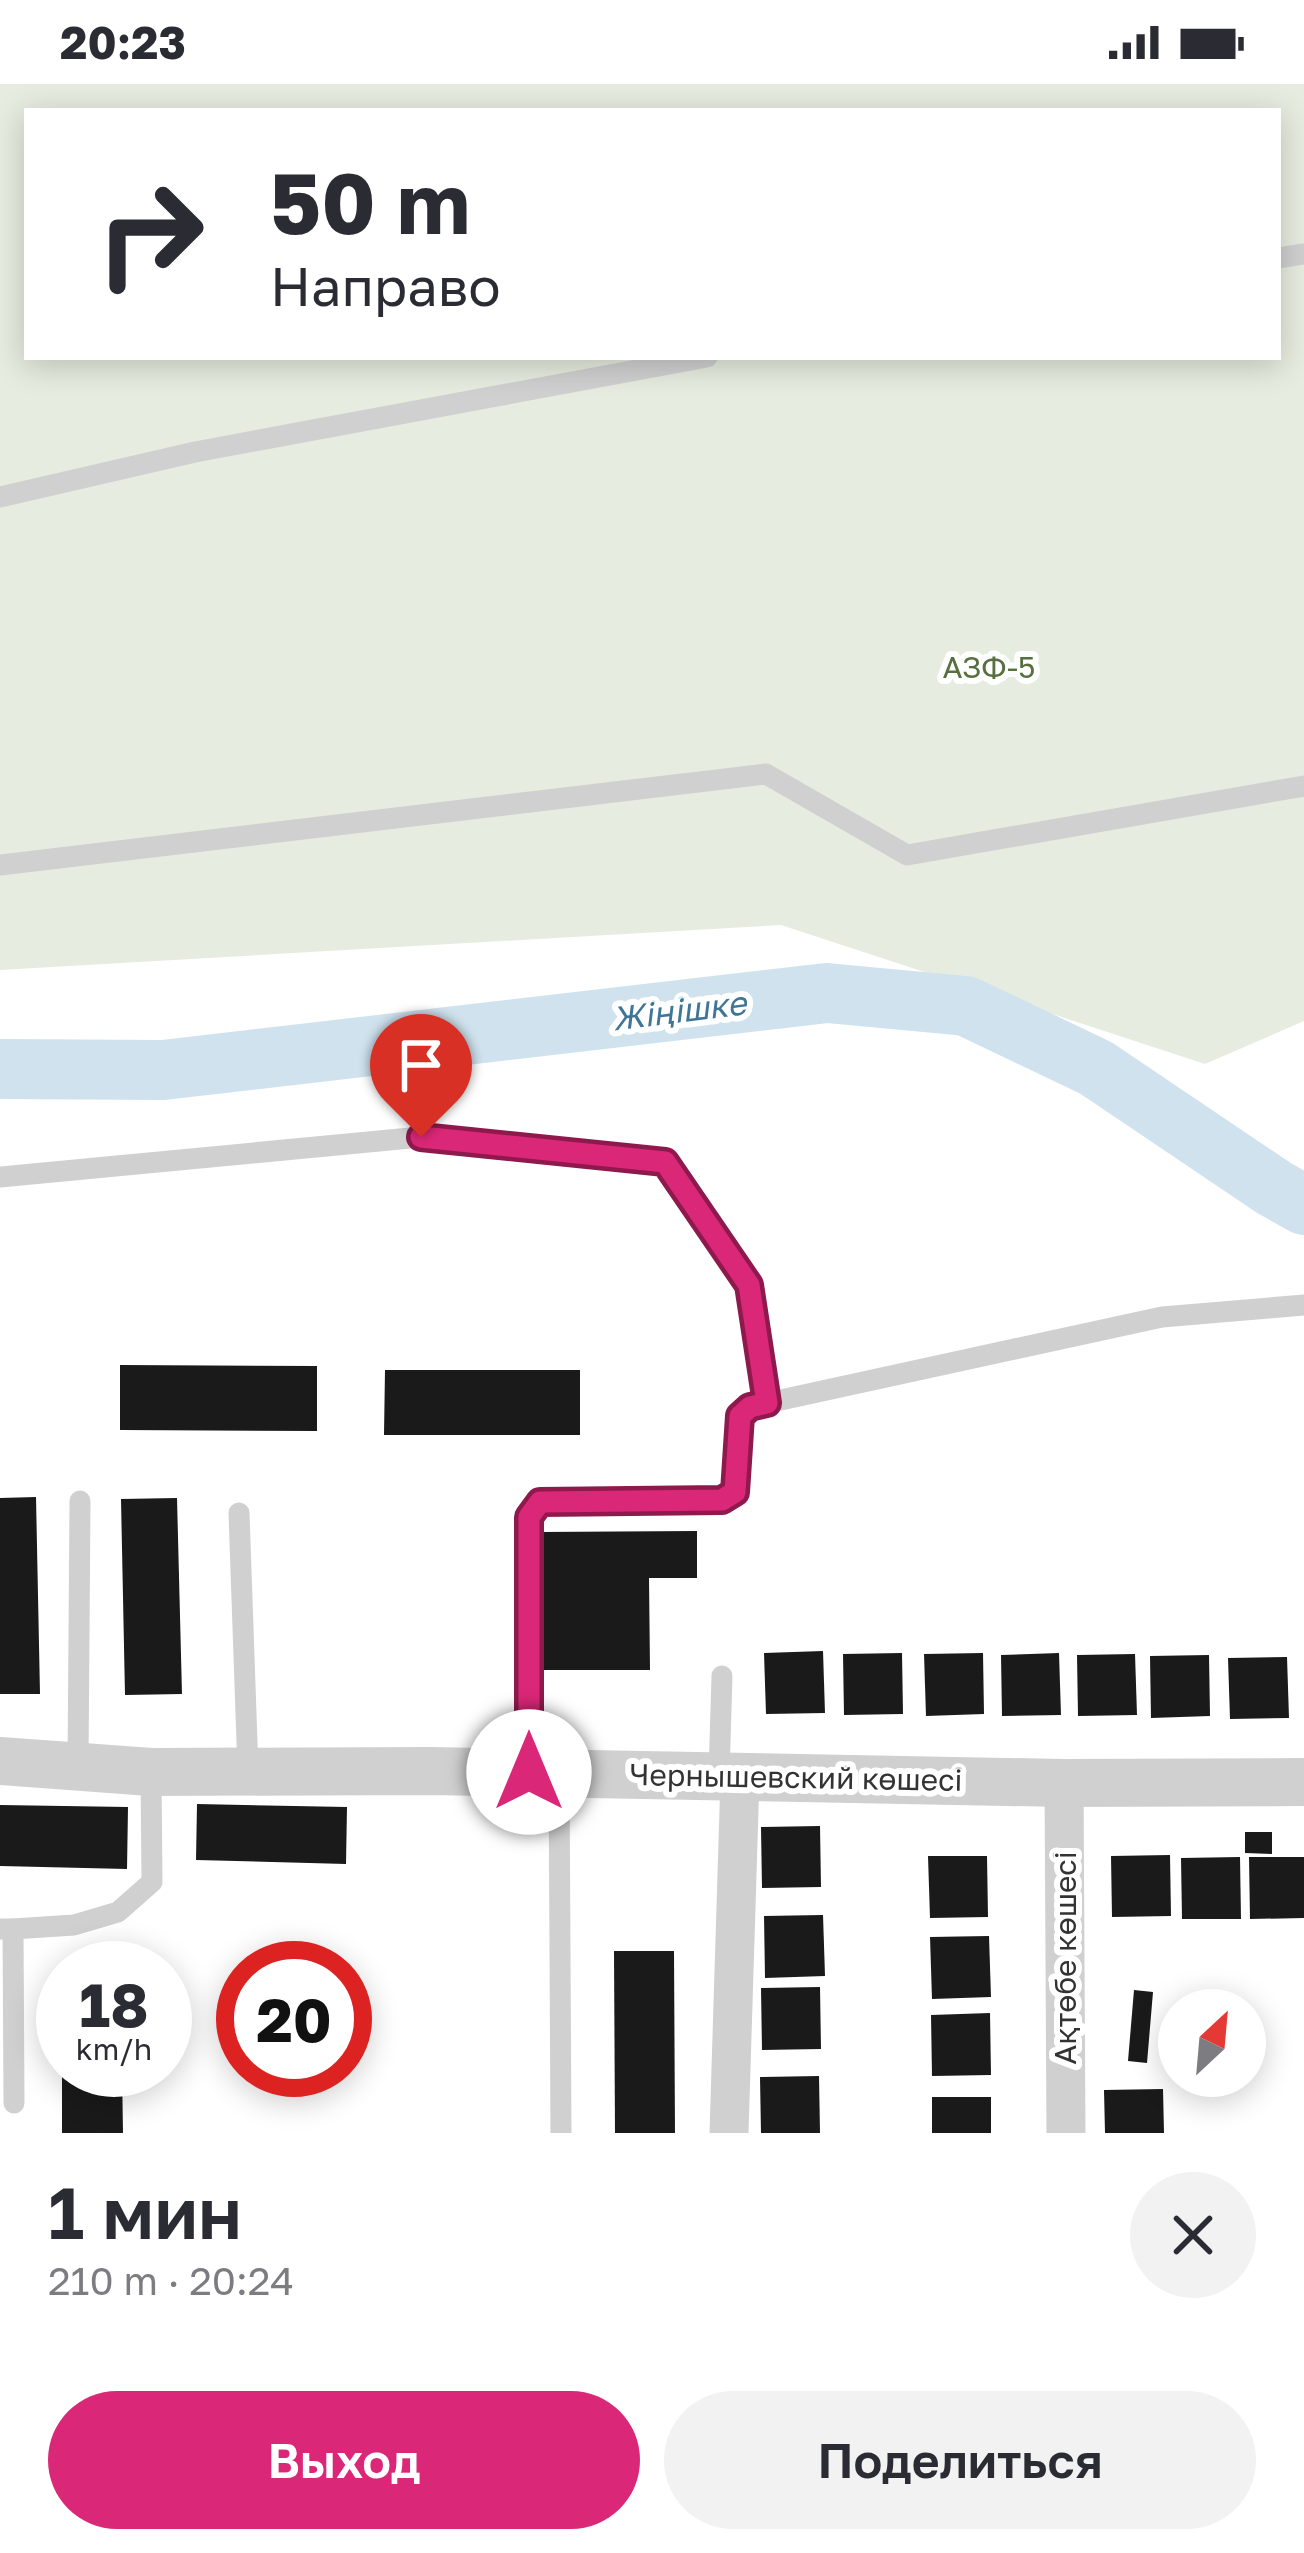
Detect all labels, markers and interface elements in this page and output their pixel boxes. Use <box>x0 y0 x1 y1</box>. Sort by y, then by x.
text: 20:23 <box>60 15 186 69</box>
text: 50 m <box>270 152 470 252</box>
icon: right <box>72 156 228 312</box>
text: Направо <box>270 253 501 318</box>
park label: АЗФ-5 <box>943 649 1036 685</box>
water label: Жіңішке <box>610 982 751 1038</box>
pin <box>370 1014 472 1137</box>
icon: arrive <box>388 1032 454 1098</box>
position arrow <box>466 1709 592 1835</box>
street label: Чернышевский көшесі <box>629 1756 963 1798</box>
street label: Ақтөбе көшесі <box>1047 1851 1083 2065</box>
speed limit sign: 20 <box>216 1941 372 2097</box>
text: 18 <box>79 1968 149 2040</box>
north arrow <box>1158 1989 1266 2097</box>
map controls <box>1158 1989 1266 2097</box>
text: km/h <box>76 2031 152 2067</box>
text: 1 мин <box>48 2168 242 2255</box>
button: close <box>1130 2172 1256 2298</box>
text: 210 m · 20:24 <box>48 2257 294 2304</box>
button: Выход <box>48 2391 640 2529</box>
button: Поделиться <box>664 2391 1256 2529</box>

